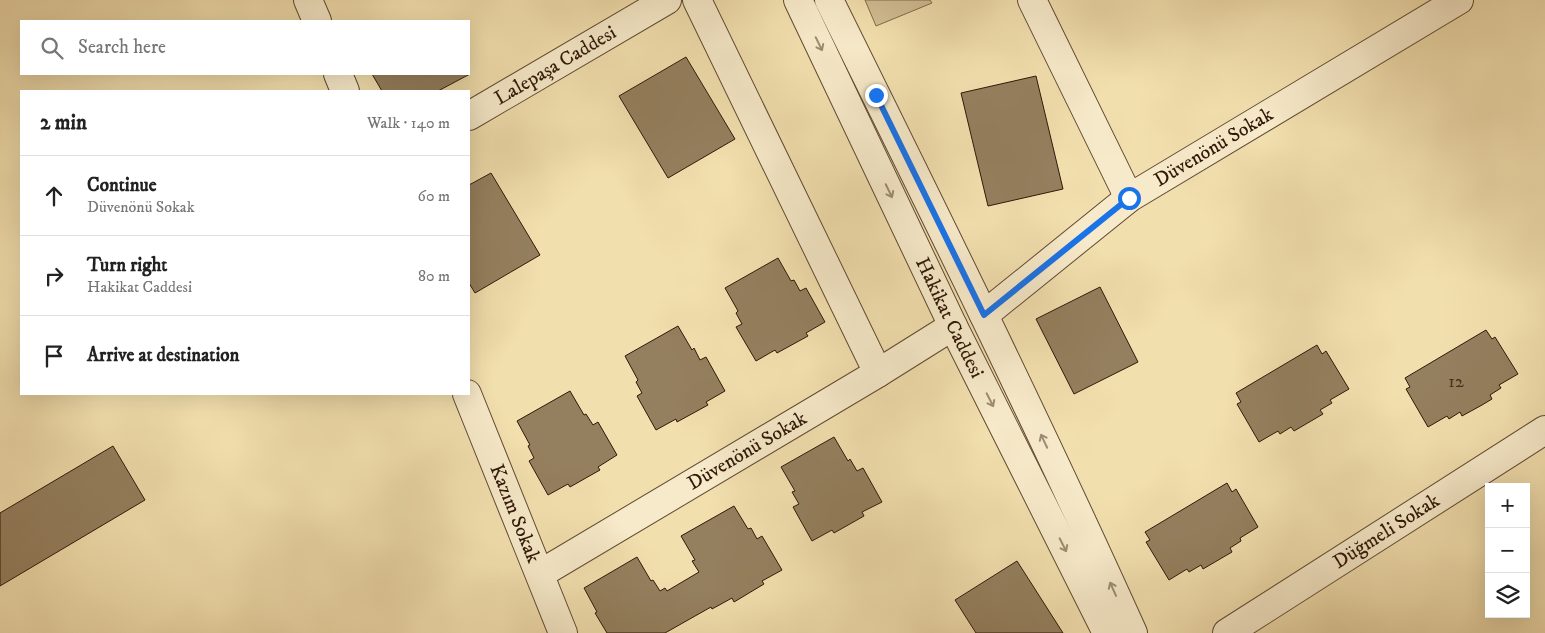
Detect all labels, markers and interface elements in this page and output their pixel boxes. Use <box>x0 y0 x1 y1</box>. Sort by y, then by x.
search box <box>20 20 470 75</box>
street label: Lalepaşa Caddesi <box>490 20 621 111</box>
icon: search <box>38 34 66 62</box>
text: Search here <box>78 36 166 59</box>
one-way arrow <box>814 36 824 51</box>
route end <box>865 84 888 107</box>
street label: Düvenönü Sokak <box>1149 102 1278 193</box>
text: 2 min <box>40 110 87 136</box>
text: Walk · 140 m <box>367 113 450 133</box>
text: Continue <box>87 174 157 197</box>
icon: ahead <box>40 182 68 210</box>
one-way arrow <box>884 183 894 198</box>
text: 60 m <box>418 186 450 206</box>
route start <box>1118 187 1141 210</box>
text: Düvenönü Sokak <box>87 197 195 217</box>
street label: Hakikat Caddesi <box>910 253 990 382</box>
text: Turn right <box>87 254 167 277</box>
icon: right <box>40 262 68 290</box>
text: 80 m <box>418 266 450 286</box>
text: Hakikat Caddesi <box>87 277 192 297</box>
icon: arrive <box>40 342 68 370</box>
text: Arrive at destination <box>87 344 239 367</box>
house number: 12 <box>1448 371 1464 393</box>
one-way arrow <box>986 392 995 407</box>
street label: Düvenönü Sokak <box>683 406 811 496</box>
one-way arrow <box>1039 434 1048 449</box>
street label: Kazım Sokak <box>484 461 546 567</box>
map controls <box>1485 483 1530 618</box>
button: + <box>1485 483 1530 528</box>
street label: Düğmeli Sokak <box>1328 488 1444 575</box>
button: − <box>1485 528 1530 573</box>
one-way arrow <box>1059 537 1068 552</box>
button: layers <box>1485 573 1530 618</box>
one-way arrow <box>1108 582 1117 597</box>

